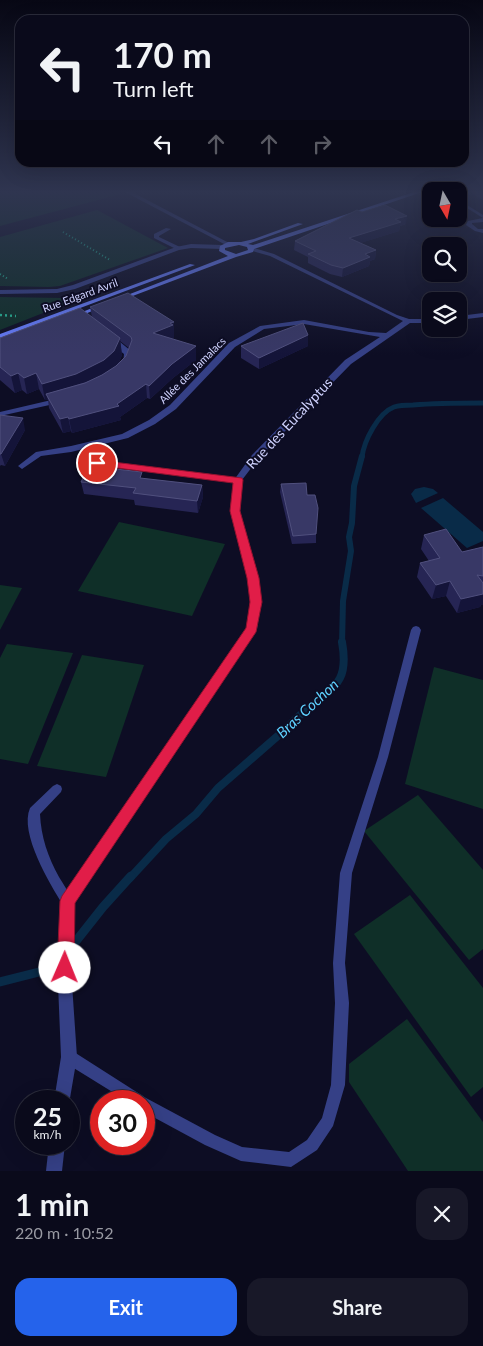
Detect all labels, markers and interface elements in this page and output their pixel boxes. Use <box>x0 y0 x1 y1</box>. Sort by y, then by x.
text: 170 m <box>113 33 212 75</box>
icon: left <box>30 35 95 100</box>
text: Turn left <box>113 75 194 102</box>
icon: left <box>149 130 177 158</box>
icon: ahead <box>202 130 230 158</box>
icon: ahead <box>255 130 283 158</box>
icon: right <box>308 130 336 158</box>
north arrow <box>422 182 468 228</box>
map controls <box>422 182 467 337</box>
button: search <box>422 237 467 282</box>
street label: Rue Edgard Avril <box>41 275 119 315</box>
button: layers <box>422 292 467 337</box>
street label: Allée des Jamalacs <box>156 334 228 406</box>
street label: Rue des Eucalyptus <box>242 374 336 472</box>
pin <box>76 442 118 484</box>
icon: arrive <box>83 449 111 477</box>
water label: Bras Cochon <box>272 675 342 741</box>
position arrow <box>38 941 90 993</box>
speed limit sign: 30 <box>90 1090 155 1155</box>
text: 25 <box>33 1101 62 1131</box>
text: km/h <box>33 1127 62 1142</box>
text: 1 min <box>15 1186 89 1222</box>
button: close <box>416 1188 468 1240</box>
text: 220 m · 10:52 <box>15 1223 114 1242</box>
button: Exit <box>15 1278 237 1336</box>
button: Share <box>247 1278 468 1336</box>

